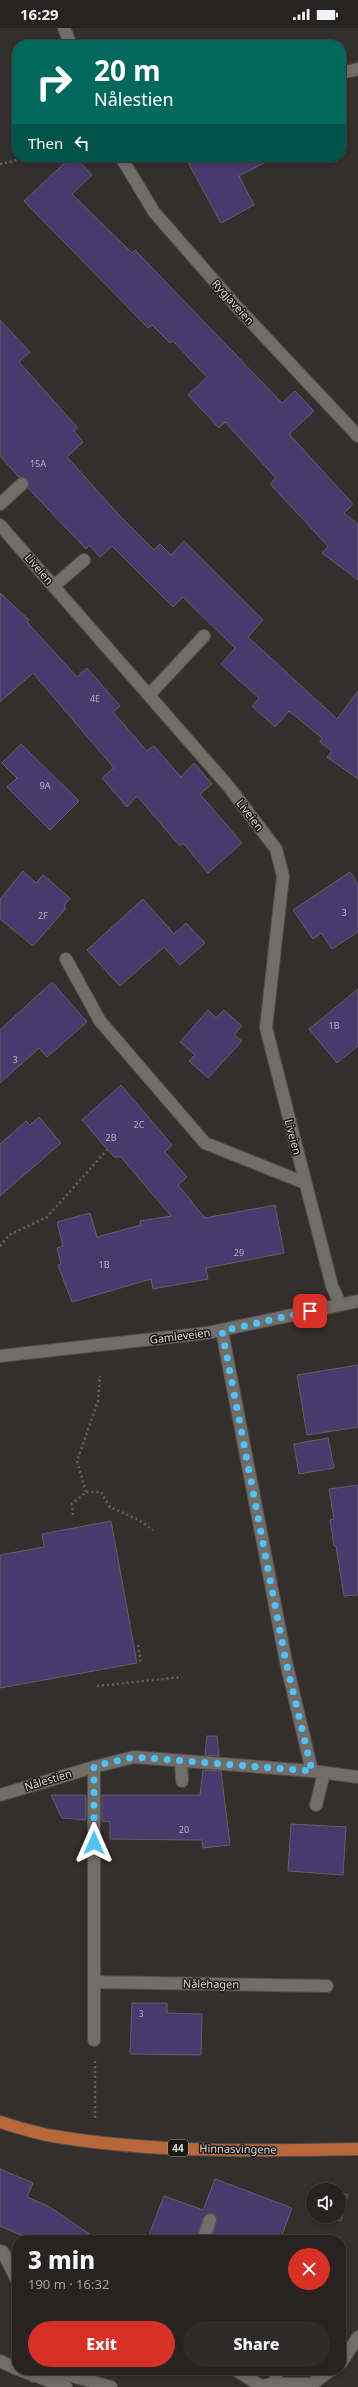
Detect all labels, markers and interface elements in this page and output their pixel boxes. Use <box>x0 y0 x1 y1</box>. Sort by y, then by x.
text: 16:29 <box>20 4 59 24</box>
text: 20 m <box>94 51 161 89</box>
icon: right <box>28 56 80 108</box>
text: Nålestien <box>94 87 174 111</box>
icon: left <box>71 132 93 154</box>
text: Then <box>28 133 63 153</box>
street label: Rygjaveien <box>209 276 258 327</box>
house number: 15A <box>30 457 46 470</box>
street label: Liveien <box>22 550 57 587</box>
house number: 4E <box>90 692 100 705</box>
house number: 9A <box>40 779 51 792</box>
street label: Liveien <box>233 796 267 834</box>
house number: 3 <box>341 906 347 919</box>
house number: 2F <box>38 909 48 922</box>
house number: 1B <box>329 1019 340 1032</box>
house number: 3 <box>12 1053 18 1066</box>
street label: Liveien <box>282 1117 305 1156</box>
house number: 2C <box>134 1118 145 1131</box>
house number: 2B <box>106 1131 117 1144</box>
house number: 29 <box>234 1246 244 1259</box>
house number: 1B <box>99 1258 110 1271</box>
pin <box>293 1294 327 1328</box>
icon: arrive <box>299 1300 321 1322</box>
street label: Gamleveien <box>149 1324 211 1347</box>
street label: Nålestien <box>22 1765 73 1794</box>
position arrow <box>73 1822 115 1864</box>
house number: 20 <box>179 1823 189 1836</box>
street label: Nålehagen <box>183 1976 239 1991</box>
house number: 3 <box>138 2007 144 2020</box>
road number: 44 <box>168 2140 188 2156</box>
street label: Hinnasvingene <box>199 2140 277 2157</box>
map controls <box>306 2183 346 2223</box>
button: sound <box>306 2183 346 2223</box>
text: 3 min <box>28 2243 95 2276</box>
button: close <box>288 2248 330 2290</box>
text: 190 m · 16:32 <box>28 2275 109 2293</box>
button: Exit <box>28 2321 175 2367</box>
button: Share <box>183 2321 330 2367</box>

